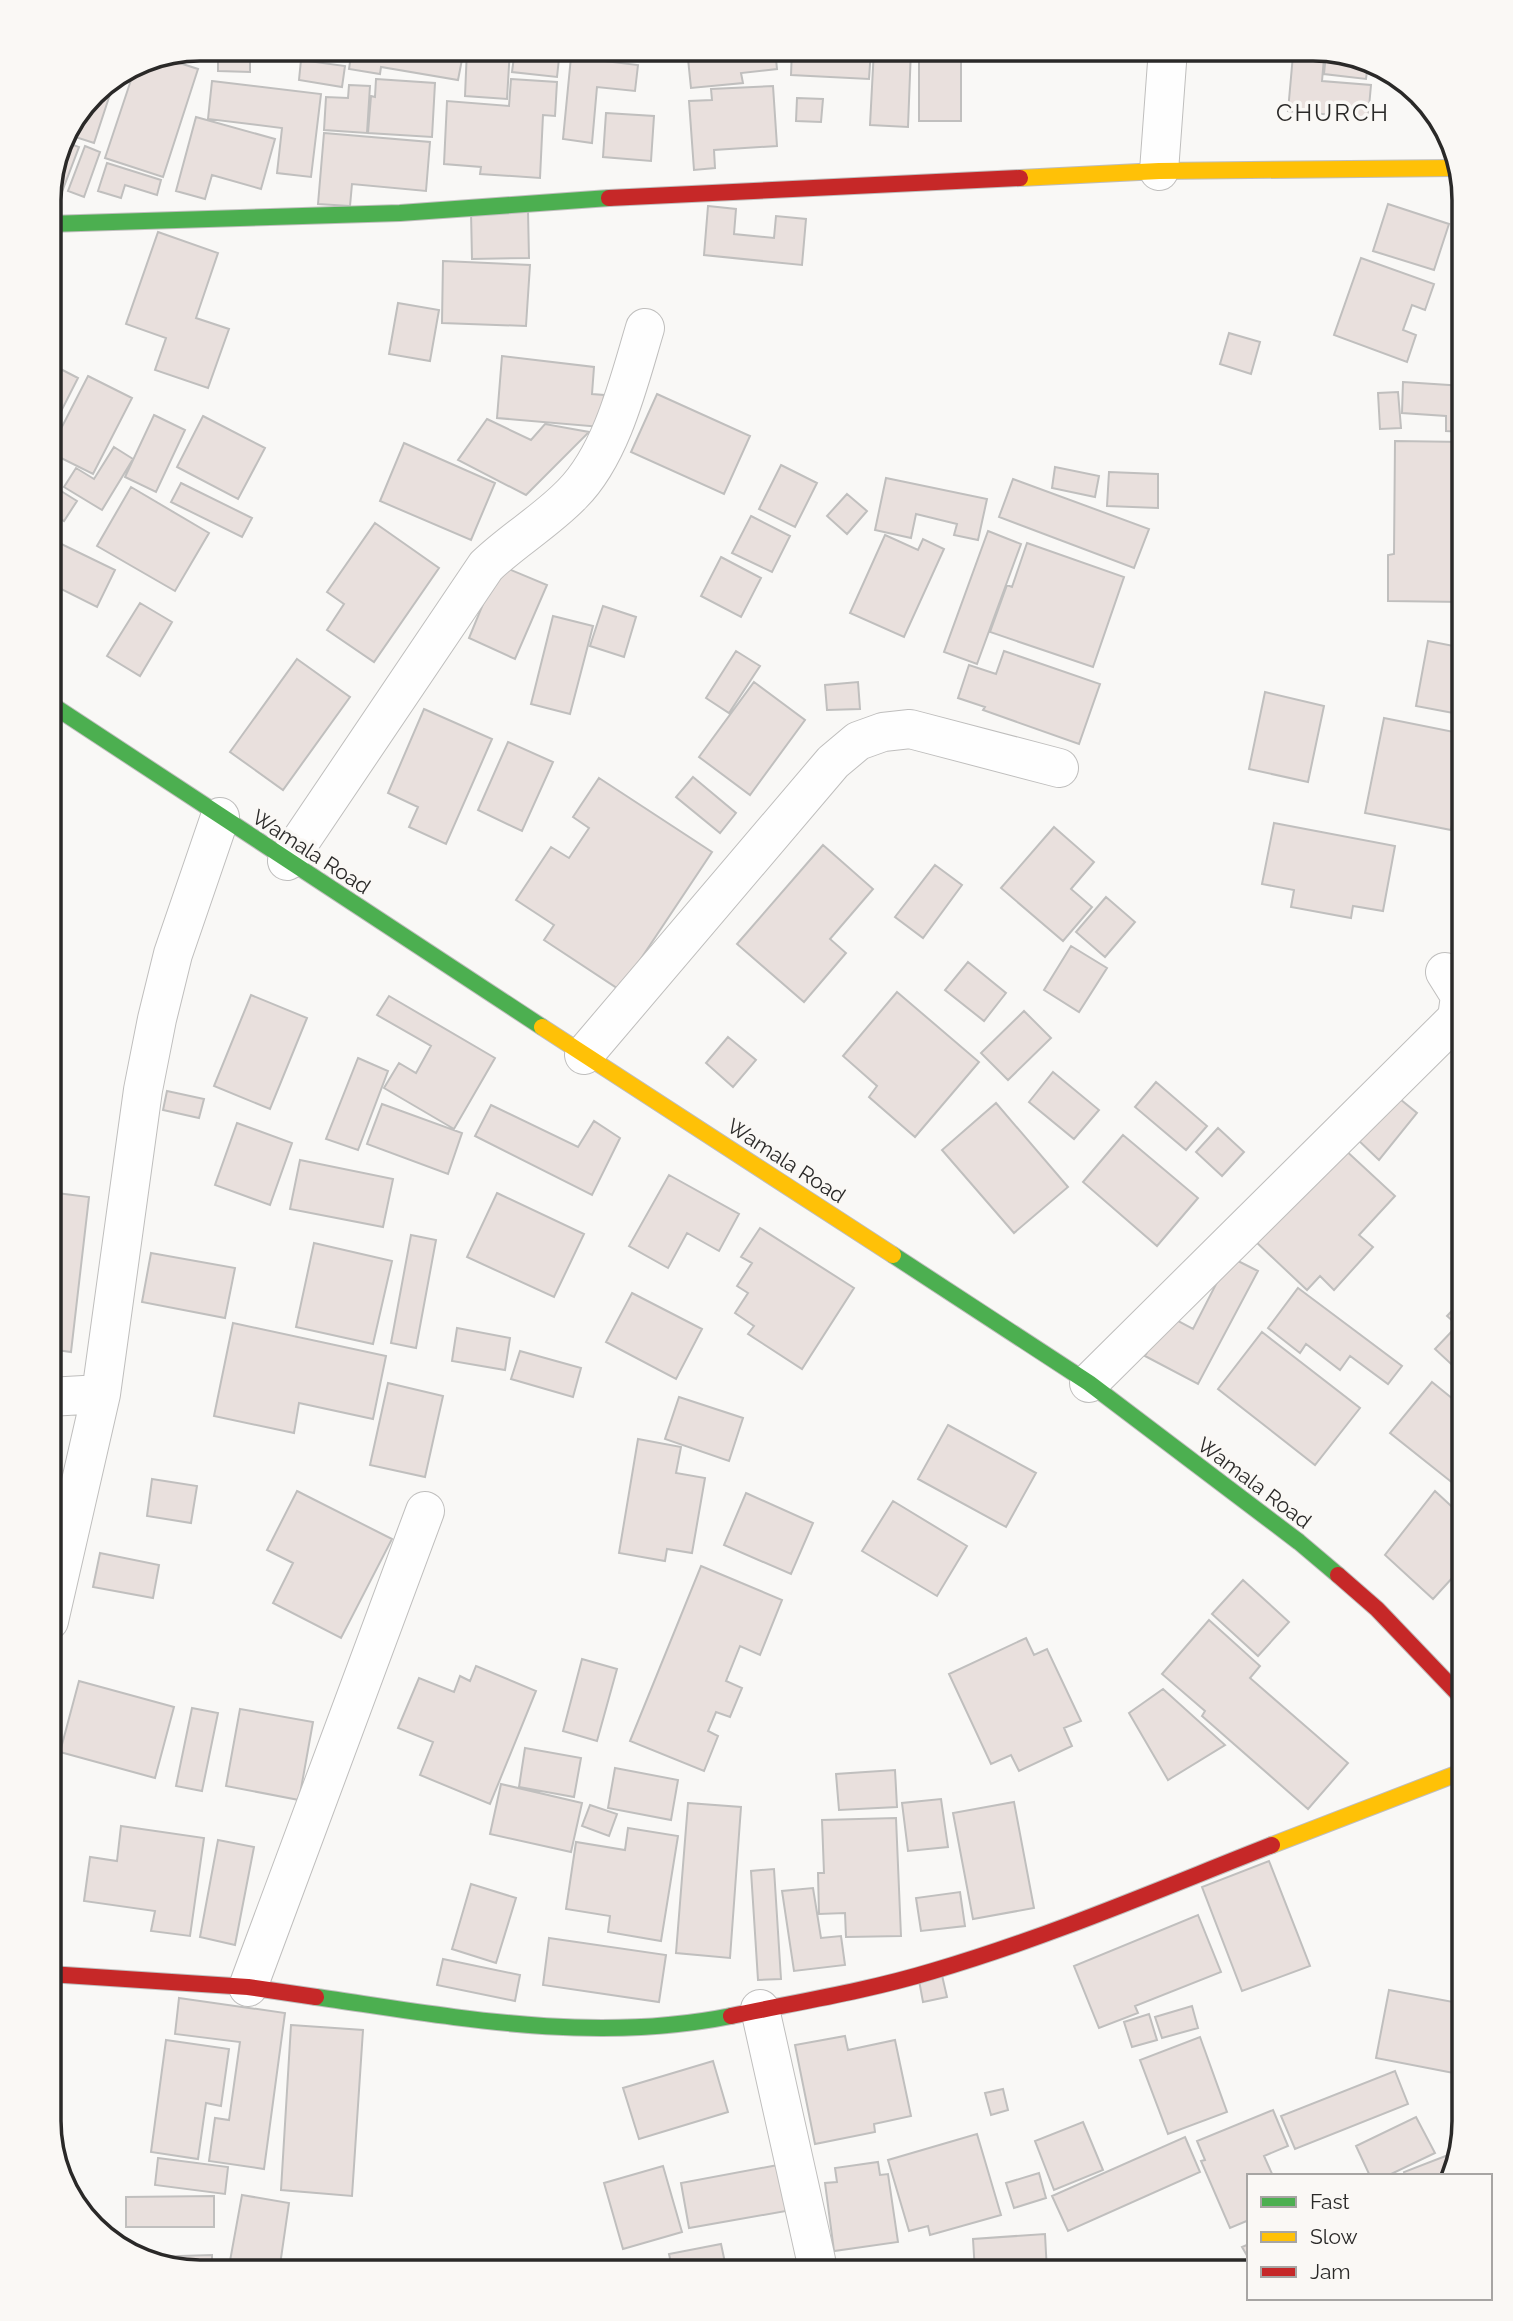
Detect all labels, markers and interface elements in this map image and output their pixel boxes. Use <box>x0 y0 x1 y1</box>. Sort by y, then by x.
district label: CHURCH <box>1276 98 1390 127</box>
street label: Wamala Road <box>247 804 375 899</box>
street label: Wamala Road <box>722 1113 850 1208</box>
street label: Wamala Road <box>1192 1432 1316 1533</box>
legend <box>1247 2174 1492 2300</box>
text: Fast <box>1310 2189 1350 2214</box>
text: Slow <box>1310 2224 1358 2249</box>
text: Jam <box>1310 2259 1351 2284</box>

